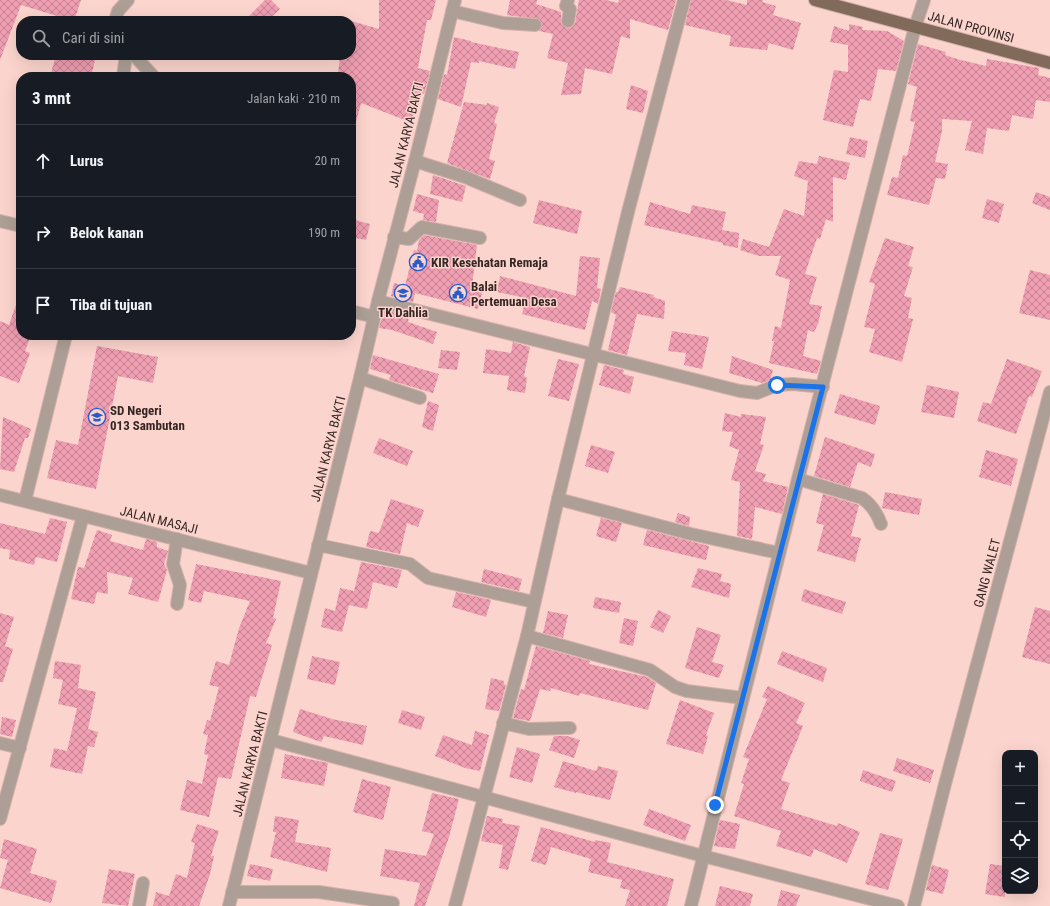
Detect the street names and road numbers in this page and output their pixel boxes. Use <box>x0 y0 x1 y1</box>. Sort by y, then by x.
street label: JALAN PROVINSI <box>926 8 1016 46</box>
street label: JALAN KARYA BAKTI <box>386 81 426 189</box>
street label: JALAN KARYA BAKTI <box>308 395 348 503</box>
street label: JALAN MASAJI <box>119 503 199 537</box>
street label: GANG WALET <box>971 537 1003 609</box>
street label: JALAN KARYA BAKTI <box>230 710 270 818</box>

